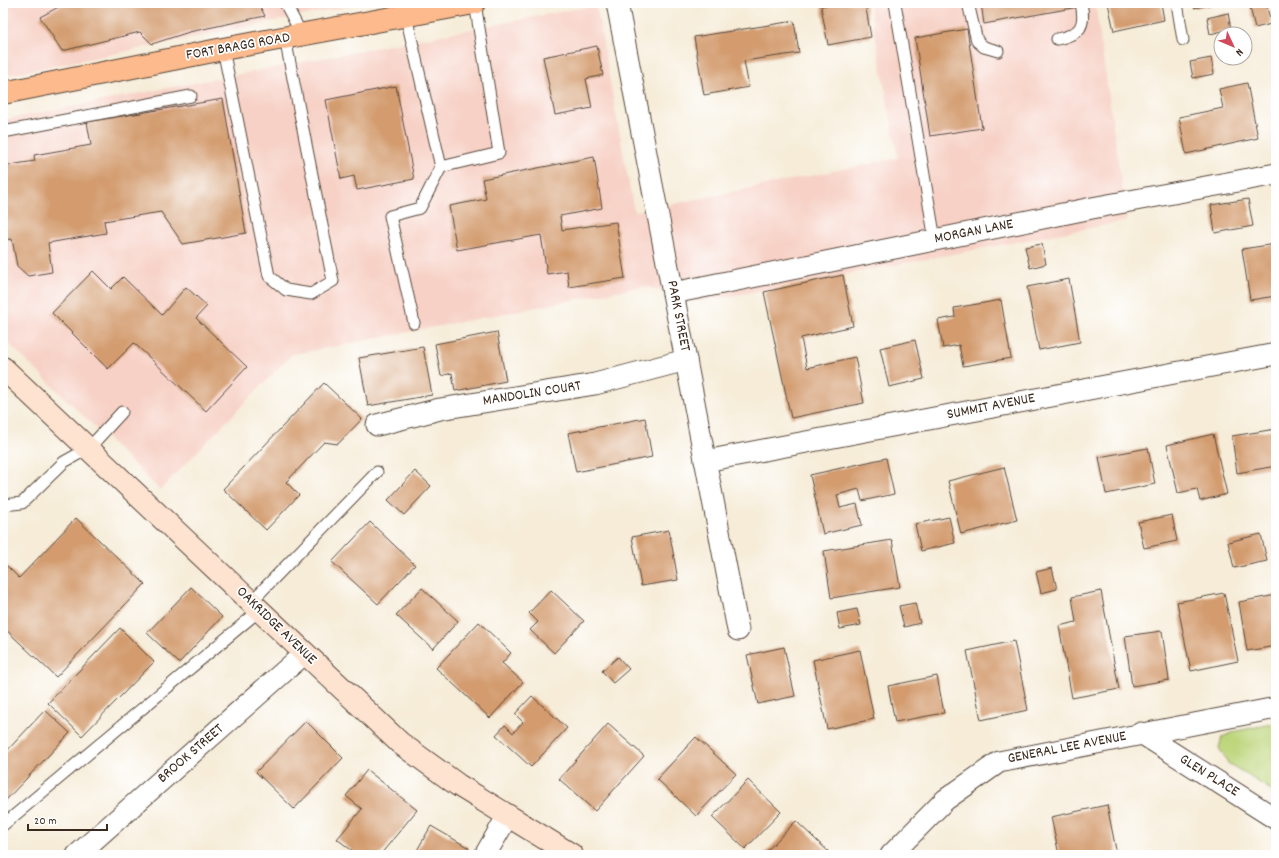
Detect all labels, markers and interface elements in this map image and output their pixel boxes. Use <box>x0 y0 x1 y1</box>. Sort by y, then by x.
north arrow <box>1213 26 1253 66</box>
street label: FORT BRAGG ROAD <box>184 27 292 67</box>
text: N <box>1231 44 1246 59</box>
street label: MORGAN LANE <box>933 214 1015 250</box>
street label: PARK STREET <box>660 278 696 354</box>
street label: MANDOLIN COURT <box>481 375 583 413</box>
street label: SUMMIT AVENUE <box>945 388 1037 426</box>
street label: OAKRIDGE AVENUE <box>231 582 322 670</box>
street label: BROOK STREET <box>153 719 229 789</box>
street label: GENERAL LEE AVENUE <box>1006 726 1128 770</box>
street label: GLEN PLACE <box>1175 749 1243 803</box>
scale bar <box>28 806 107 832</box>
text: 20 m <box>34 813 57 830</box>

